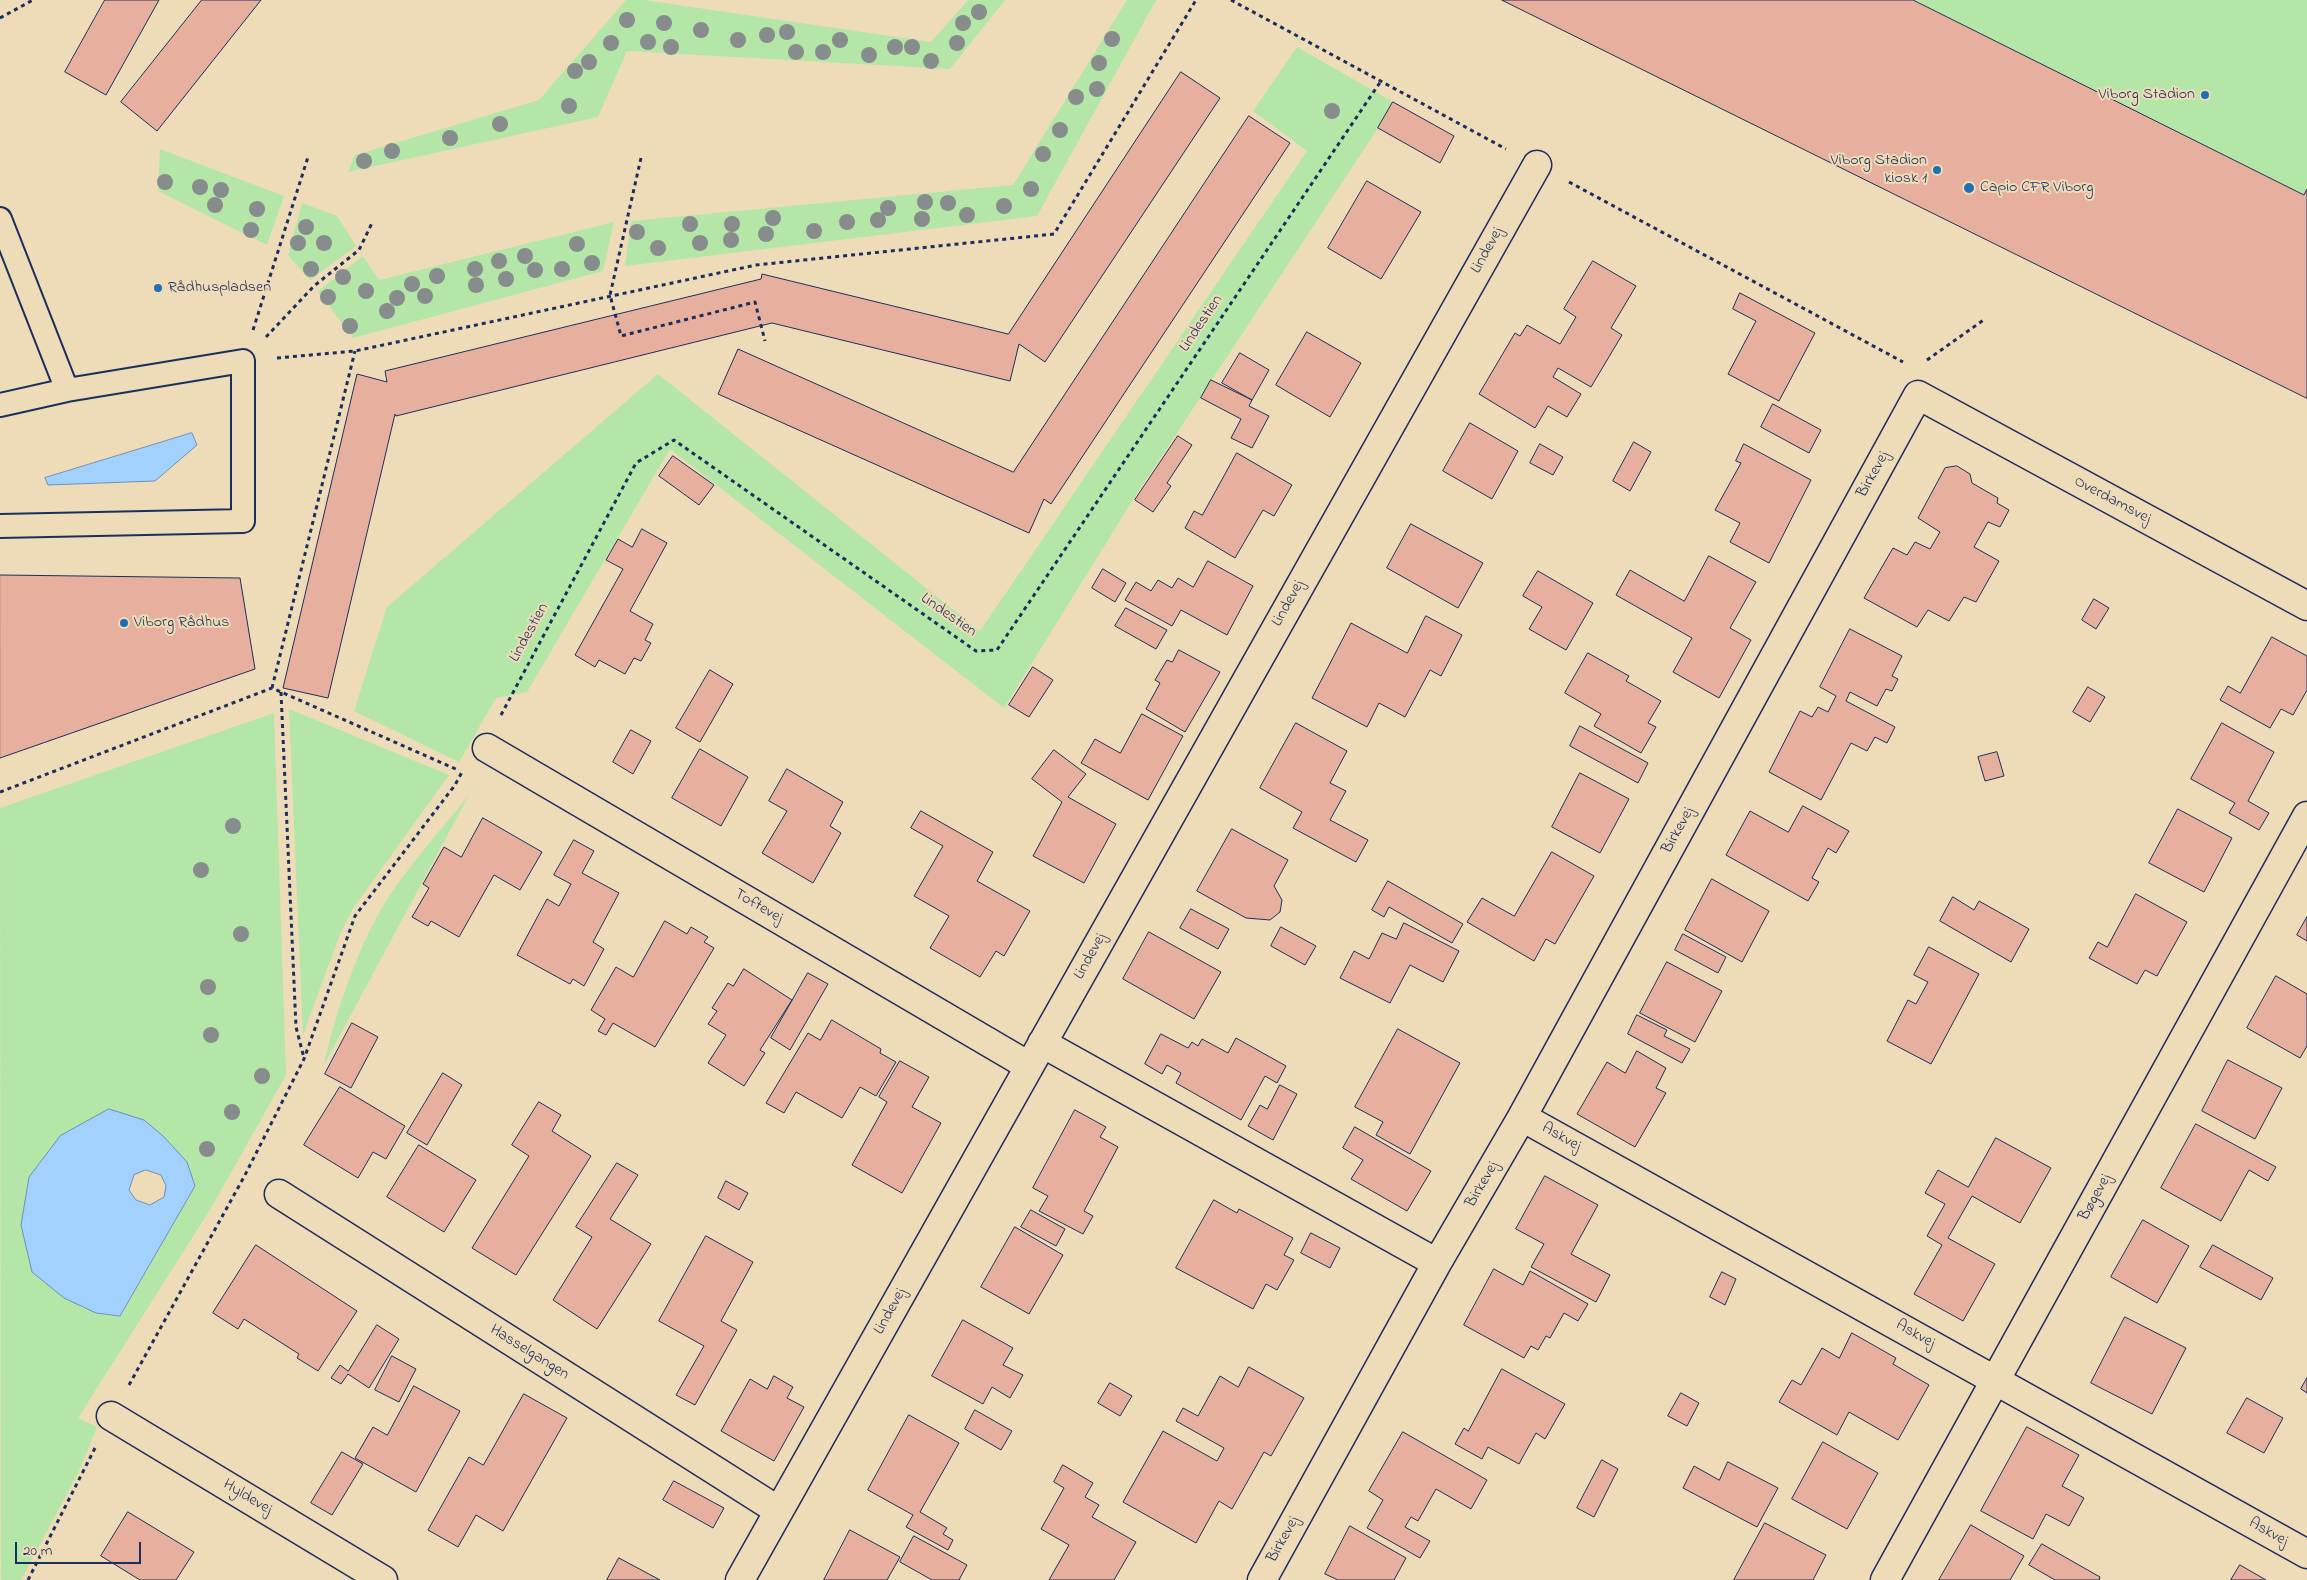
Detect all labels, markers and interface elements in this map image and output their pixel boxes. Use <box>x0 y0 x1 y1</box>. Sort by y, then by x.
place label: Viborg Stadion <box>2099 85 2195 105</box>
marker: Viborg Stadion <box>2199 89 2211 101</box>
place label: Viborg Stadion kiosk 1 <box>1831 151 1927 189</box>
marker: Viborg Stadion kiosk 1 <box>1931 164 1943 176</box>
place label: Capio CFR Viborg <box>1980 178 2093 198</box>
marker: Capio CFR Viborg <box>1962 181 1976 195</box>
street label: Lindevej <box>1468 225 1508 277</box>
place label: Rådhuspladsen <box>168 278 271 298</box>
marker: Rådhuspladsen <box>152 282 164 294</box>
street label: Lindestien <box>1176 292 1228 356</box>
street label: Birkevej <box>1854 449 1894 501</box>
street label: Overdamsvej <box>2070 473 2154 529</box>
street label: Lindevej <box>1269 578 1309 630</box>
street label: Lindestien <box>916 590 980 642</box>
street label: Lindestien <box>506 600 554 666</box>
place label: Viborg Rådhus <box>134 613 229 633</box>
marker: Viborg Rådhus <box>118 617 130 629</box>
street label: Birkevej <box>1659 805 1699 857</box>
street label: Toftevej <box>730 885 786 929</box>
street label: Lindevej <box>1071 931 1111 983</box>
street label: Askvej <box>1538 1119 1584 1157</box>
street label: Birkevej <box>1462 1159 1504 1211</box>
street label: Bøgevej <box>2075 1171 2117 1225</box>
street label: Lindevej <box>871 1286 911 1338</box>
street label: Askvej <box>1892 1316 1938 1354</box>
street label: Hasselgangen <box>486 1321 572 1385</box>
street label: Hyldevej <box>219 1476 275 1520</box>
street label: Birkevej <box>1264 1514 1304 1566</box>
street label: Askvej <box>2245 1514 2291 1552</box>
scale bar <box>18 1532 144 1564</box>
text: 20 m <box>23 1540 52 1562</box>

